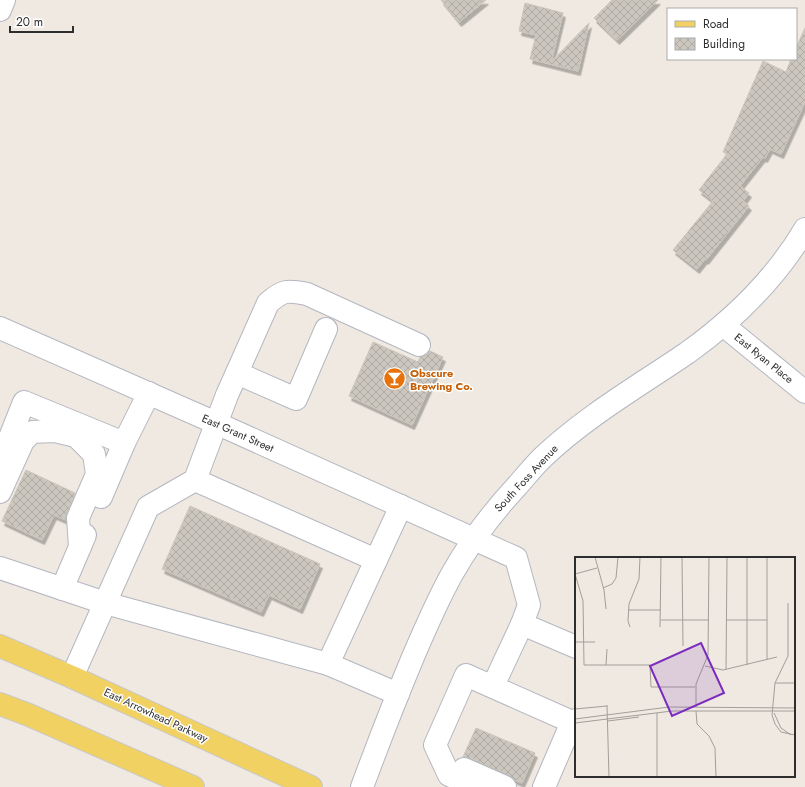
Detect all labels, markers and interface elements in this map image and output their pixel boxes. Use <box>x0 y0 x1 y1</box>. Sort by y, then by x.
scale bar <box>10 8 73 34</box>
legend <box>667 8 797 60</box>
text: 20 m <box>16 13 43 31</box>
text: Road <box>703 15 729 33</box>
text: Building <box>703 35 745 53</box>
street label: East Ryan Place <box>731 329 797 387</box>
place label: Obscure Brewing Co. <box>410 365 473 394</box>
bar icon: Obscure Brewing Co. <box>382 366 408 392</box>
street label: East Grant Street <box>199 410 277 456</box>
street label: South Foss Avenue <box>490 440 562 515</box>
inset map <box>575 557 795 777</box>
street label: East Arrowhead Parkway <box>101 684 211 746</box>

